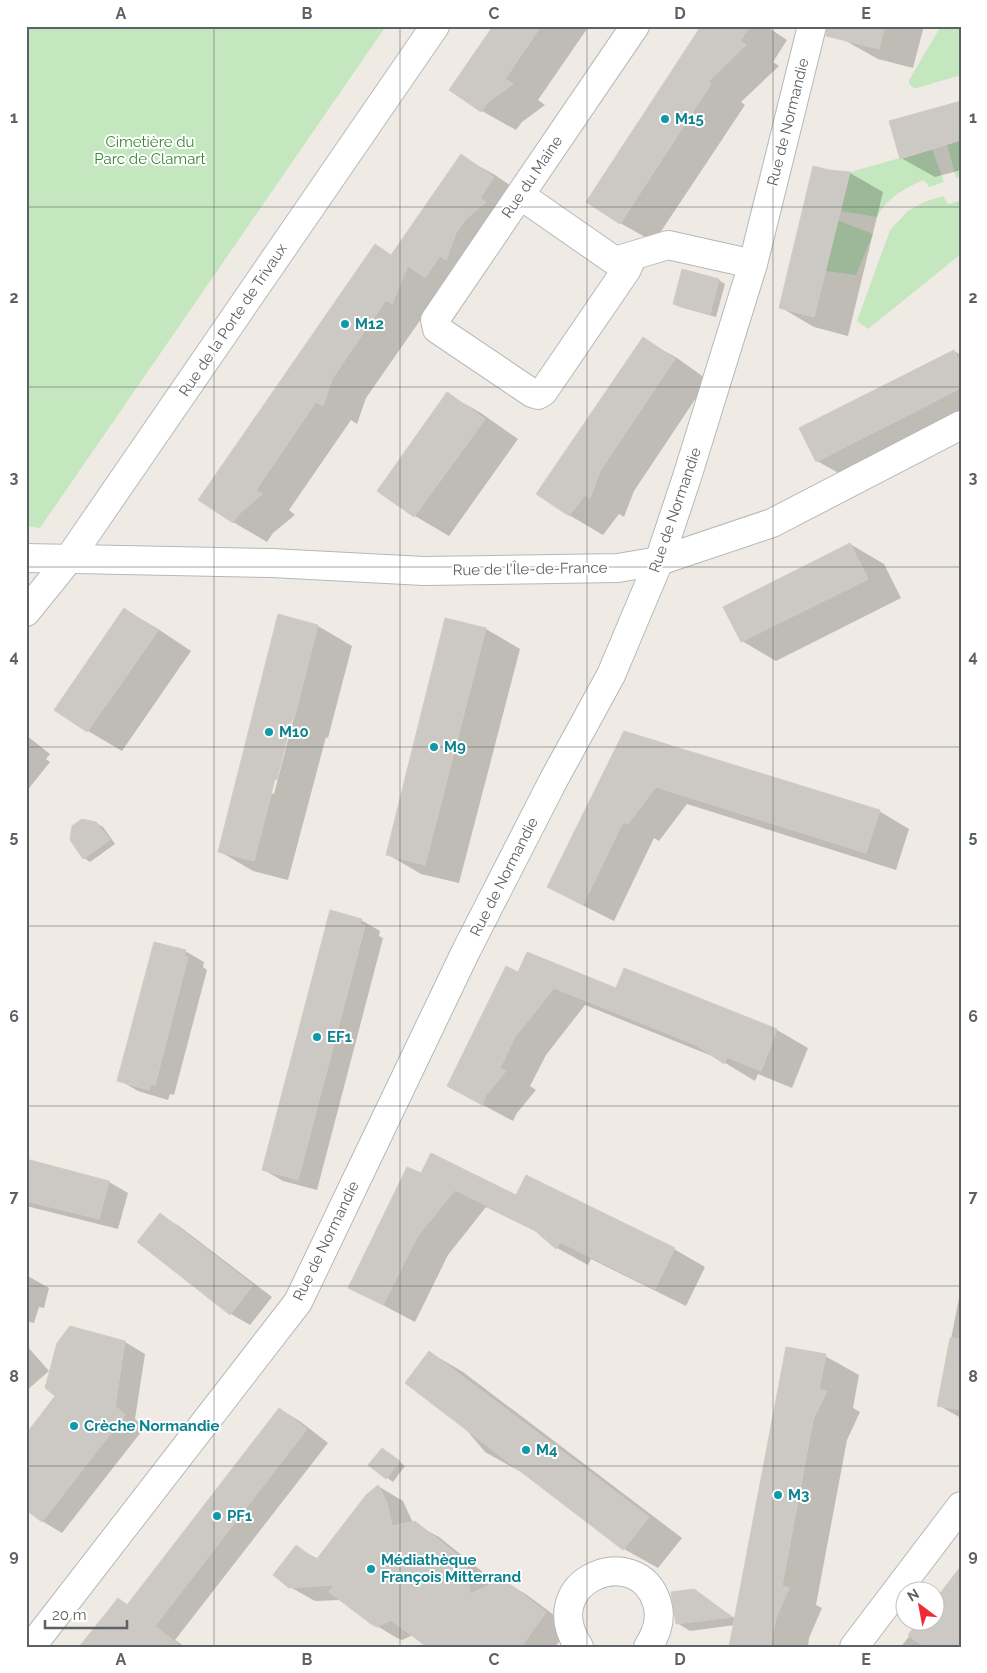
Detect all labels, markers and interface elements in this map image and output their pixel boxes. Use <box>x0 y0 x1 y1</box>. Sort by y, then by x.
text: A <box>116 4 127 23</box>
text: B <box>302 4 313 23</box>
text: C <box>489 4 500 23</box>
text: D <box>674 4 686 23</box>
text: E <box>861 4 871 23</box>
street label: Rue de Normandie <box>763 56 813 188</box>
text: 1 <box>10 108 18 127</box>
text: 1 <box>969 108 977 127</box>
place label: M15 <box>675 110 704 128</box>
marker: M15 <box>659 113 671 125</box>
street label: Rue du Maine <box>498 132 566 222</box>
park label: Cimetière du Parc de Clamart <box>94 133 206 168</box>
street label: Rue de la Porte de Trivaux <box>175 240 291 400</box>
text: 2 <box>9 288 19 307</box>
text: 2 <box>968 288 978 307</box>
place label: M12 <box>355 315 384 333</box>
marker: M12 <box>339 318 351 330</box>
street label: Rue de Normandie <box>645 445 705 575</box>
text: 3 <box>10 468 19 487</box>
text: 3 <box>969 468 978 487</box>
street label: Rue de l'Île-de-France <box>452 559 608 579</box>
text: 4 <box>9 647 19 666</box>
text: 4 <box>968 647 978 666</box>
place label: M10 <box>279 723 309 741</box>
marker: M10 <box>263 726 275 738</box>
place label: M9 <box>444 738 466 756</box>
marker: M9 <box>428 741 440 753</box>
street label: Rue de Normandie <box>466 814 542 939</box>
text: 5 <box>10 827 19 846</box>
text: 5 <box>969 827 978 846</box>
text: 6 <box>9 1007 19 1026</box>
text: 6 <box>968 1007 978 1026</box>
place label: EF1 <box>327 1028 353 1046</box>
marker: EF1 <box>311 1031 323 1043</box>
street label: Rue de Normandie <box>289 1178 363 1304</box>
text: 7 <box>10 1187 19 1206</box>
text: 7 <box>969 1187 978 1206</box>
text: 8 <box>9 1367 19 1386</box>
text: 8 <box>968 1367 978 1386</box>
place label: Crèche Normandie <box>84 1417 219 1435</box>
marker: Crèche Normandie <box>68 1420 80 1432</box>
place label: M4 <box>536 1441 558 1459</box>
marker: M4 <box>520 1444 532 1456</box>
place label: M3 <box>788 1486 809 1504</box>
marker: M3 <box>772 1489 784 1501</box>
place label: PF1 <box>227 1507 253 1525</box>
marker: PF1 <box>211 1510 223 1522</box>
text: 9 <box>9 1546 19 1565</box>
text: 9 <box>968 1546 978 1565</box>
place label: Médiathèque François Mitterrand <box>381 1551 521 1586</box>
marker: Médiathèque François Mitterrand <box>365 1563 377 1575</box>
north arrow <box>894 1580 944 1630</box>
text: N <box>904 1585 922 1605</box>
scale bar <box>45 1598 128 1630</box>
text: 20 m <box>52 1606 87 1624</box>
text: A <box>116 1650 127 1669</box>
text: B <box>302 1650 313 1669</box>
text: C <box>489 1650 500 1669</box>
text: D <box>674 1650 686 1669</box>
text: E <box>861 1650 871 1669</box>

